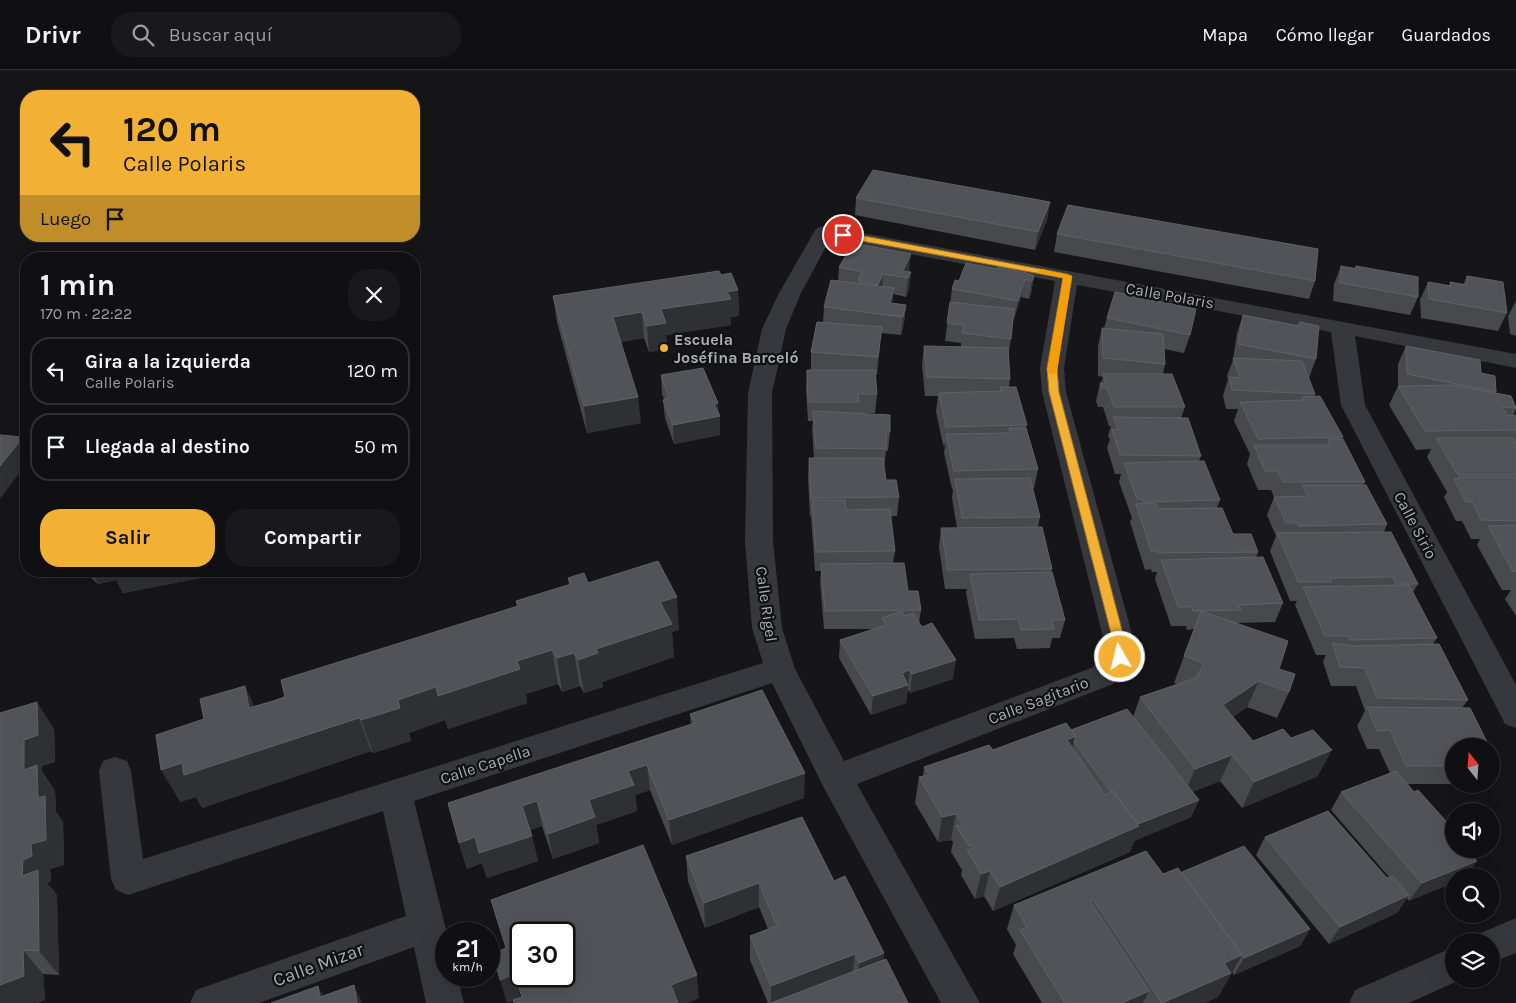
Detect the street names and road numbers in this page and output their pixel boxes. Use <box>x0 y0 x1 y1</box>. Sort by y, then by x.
street label: Calle Polaris <box>1124 278 1216 313</box>
street label: Calle Sirio <box>1390 488 1441 562</box>
street label: Calle Rigel <box>752 565 781 643</box>
street label: Calle Sagitario <box>985 673 1091 728</box>
street label: Calle Capella <box>438 741 533 788</box>
street label: Calle Mizar <box>270 938 367 992</box>

